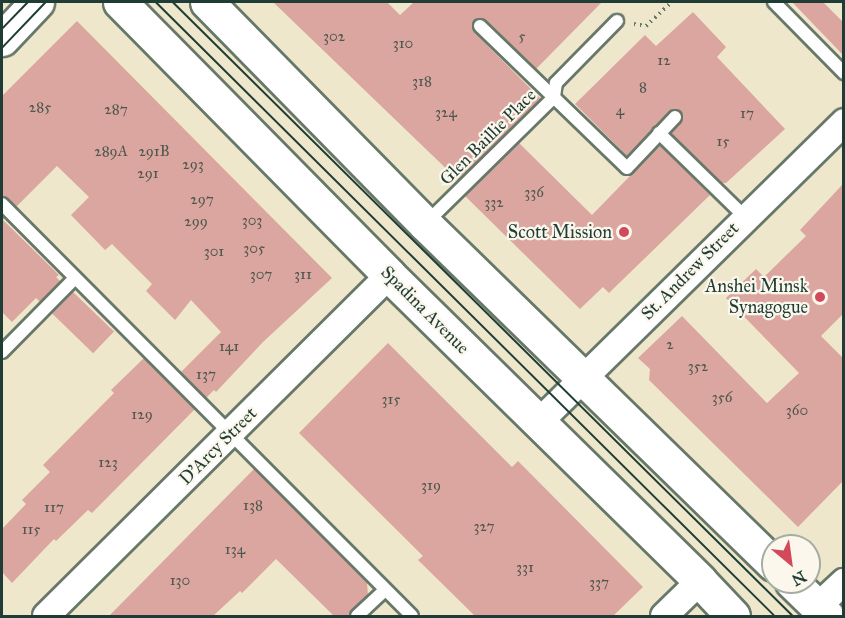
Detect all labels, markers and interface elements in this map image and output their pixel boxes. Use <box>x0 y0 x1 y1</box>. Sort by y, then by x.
house number: 302 <box>323 28 345 46</box>
house number: 5 <box>519 28 525 46</box>
house number: 310 <box>393 35 413 53</box>
house number: 12 <box>657 52 671 70</box>
house number: 318 <box>412 73 432 91</box>
house number: 8 <box>639 79 647 97</box>
street label: Glen Baillie Place <box>435 84 541 190</box>
house number: 285 <box>29 99 51 117</box>
house number: 287 <box>104 101 128 119</box>
house number: 4 <box>616 102 624 120</box>
house number: 324 <box>435 104 457 122</box>
house number: 17 <box>740 105 754 123</box>
house number: 15 <box>717 133 729 151</box>
house number: 289A <box>94 143 128 161</box>
house number: 291B <box>138 143 170 161</box>
house number: 293 <box>182 156 204 174</box>
house number: 291 <box>137 165 159 183</box>
house number: 336 <box>524 184 544 202</box>
house number: 297 <box>190 191 214 209</box>
house number: 332 <box>484 194 504 212</box>
house number: 303 <box>242 212 262 230</box>
house number: 299 <box>184 213 208 231</box>
street label: St. Andrew Street <box>636 217 744 325</box>
place label: Scott Mission <box>508 221 612 243</box>
marker: Scott Mission <box>617 225 631 239</box>
house number: 305 <box>243 240 265 258</box>
house number: 301 <box>204 243 224 261</box>
street label: Spadina Avenue <box>376 261 474 359</box>
house number: 307 <box>250 266 272 284</box>
house number: 311 <box>294 266 312 284</box>
place label: Anshei Minsk Synagogue <box>705 276 808 318</box>
marker: Anshei Minsk Synagogue <box>813 290 827 304</box>
house number: 2 <box>666 336 674 354</box>
house number: 141 <box>219 338 239 356</box>
house number: 352 <box>688 358 708 376</box>
house number: 137 <box>196 366 216 384</box>
house number: 356 <box>712 389 732 407</box>
house number: 315 <box>382 391 400 409</box>
house number: 360 <box>786 402 808 420</box>
street label: D'Arcy Street <box>175 403 261 489</box>
house number: 129 <box>131 406 153 424</box>
house number: 123 <box>98 454 118 472</box>
house number: 319 <box>421 477 441 495</box>
house number: 138 <box>243 497 263 515</box>
house number: 117 <box>44 499 64 517</box>
house number: 327 <box>474 518 494 536</box>
house number: 115 <box>22 521 40 539</box>
north arrow <box>761 534 821 594</box>
house number: 134 <box>225 541 245 559</box>
house number: 331 <box>516 559 534 577</box>
text: N <box>788 567 810 590</box>
house number: 130 <box>170 572 190 590</box>
house number: 337 <box>589 574 609 592</box>

